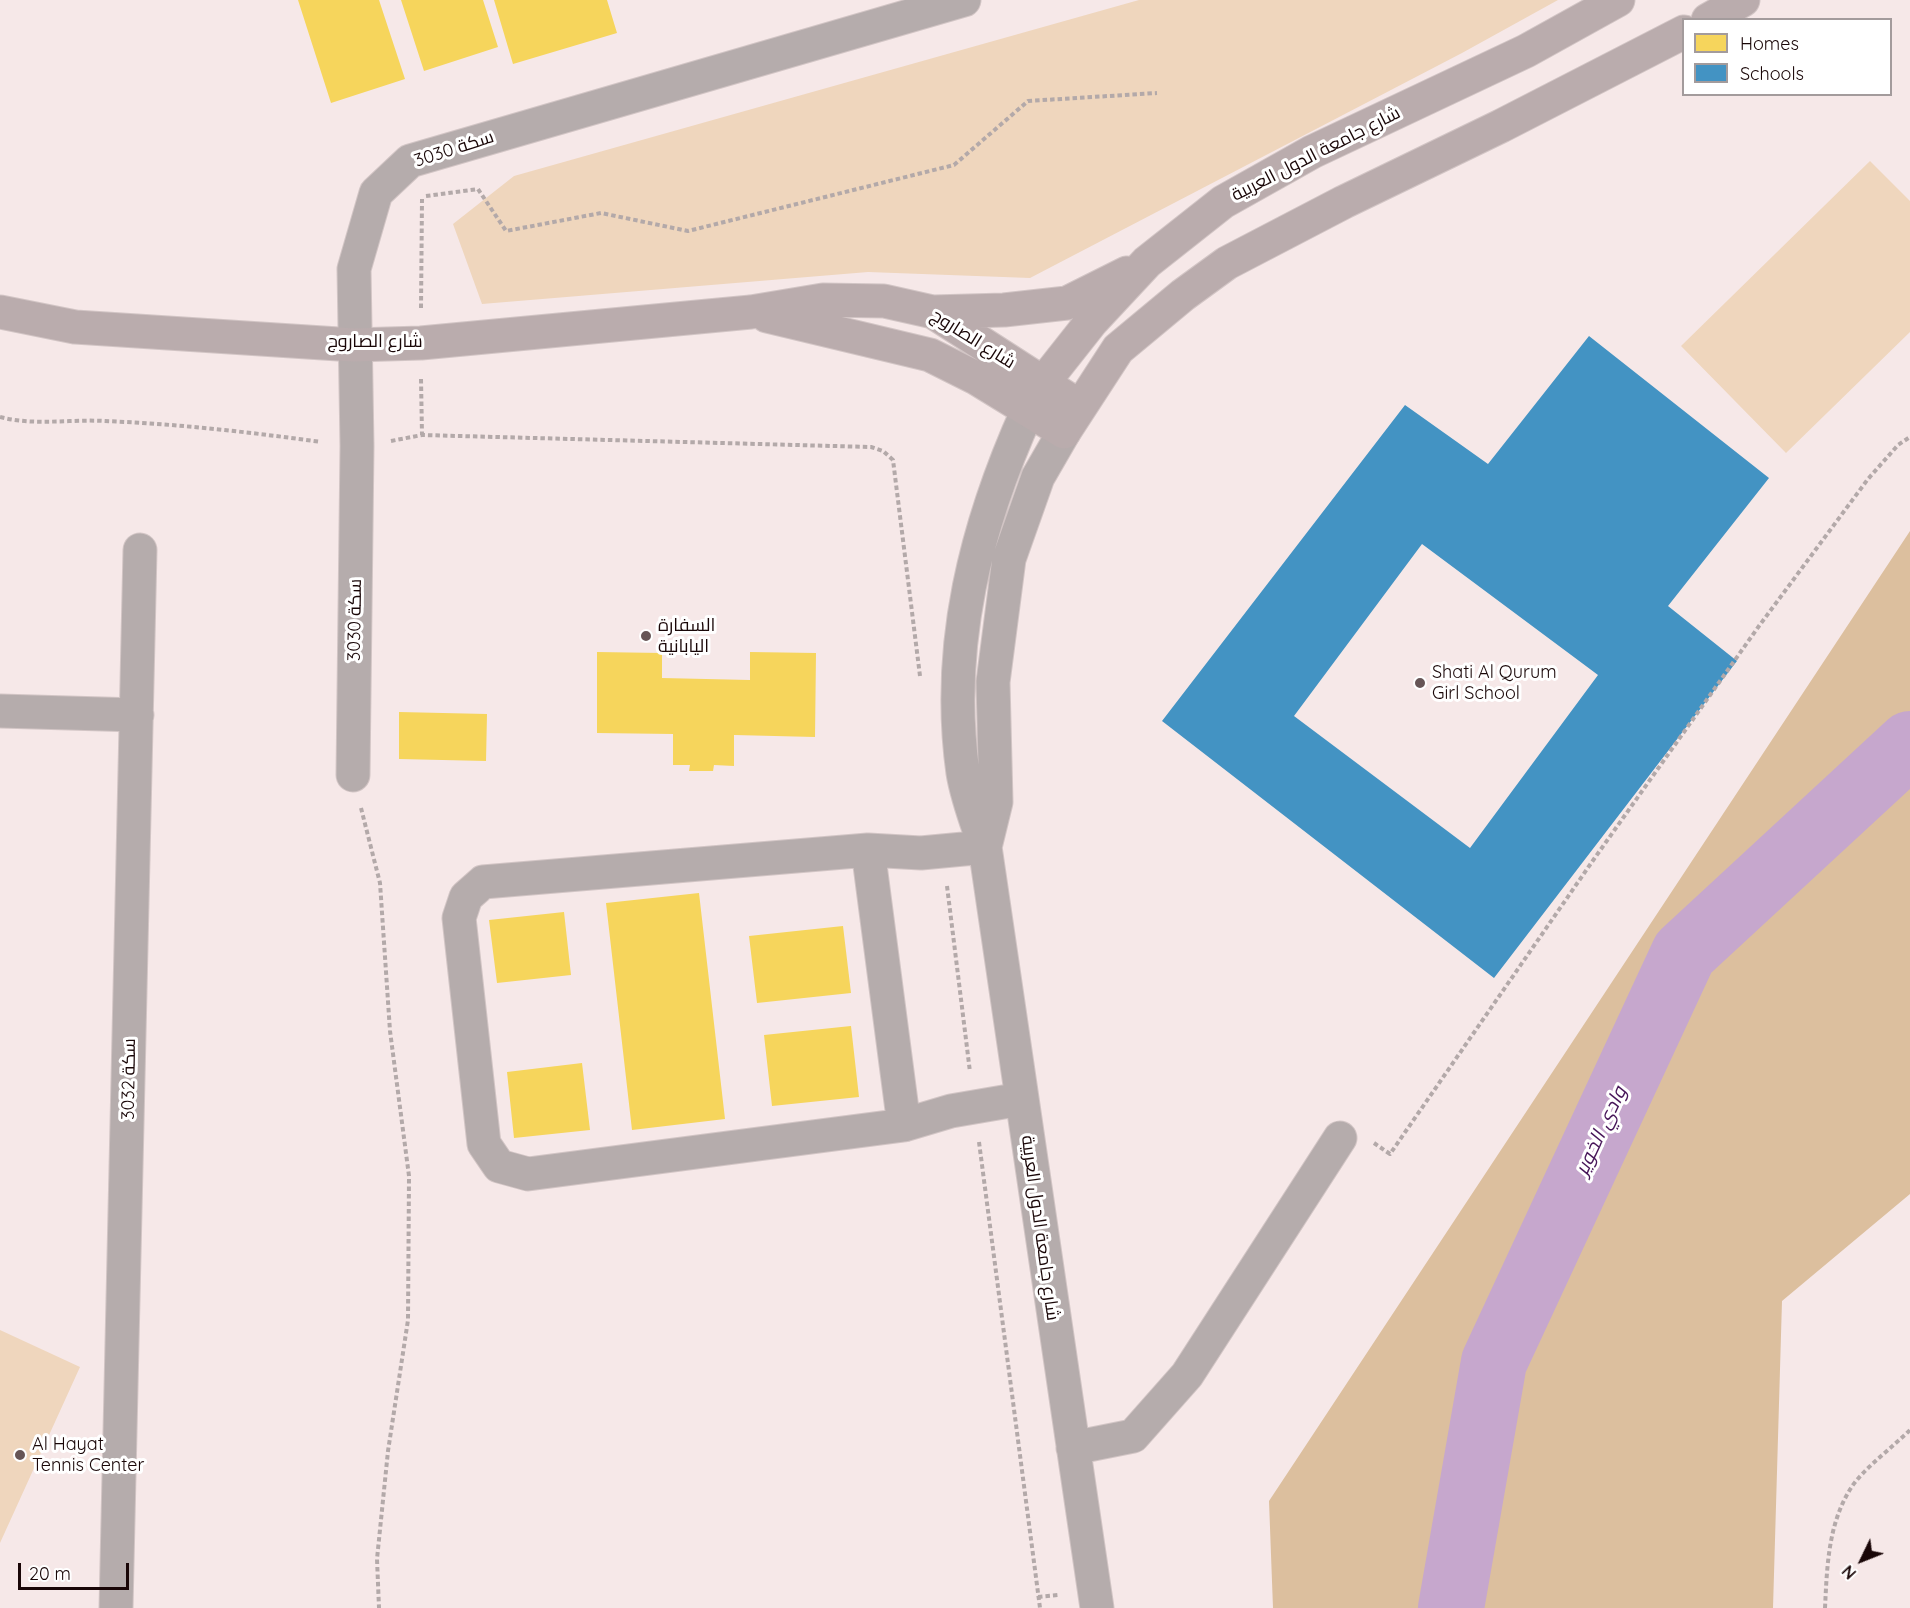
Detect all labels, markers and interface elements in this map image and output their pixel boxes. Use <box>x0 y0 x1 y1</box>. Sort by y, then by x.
legend <box>1682 18 1892 96</box>
text: Homes <box>1740 32 1799 55</box>
text: Schools <box>1740 62 1804 85</box>
street label: شارع جامعة الدول العربية <box>1228 102 1404 206</box>
street label: سكة 3030 <box>412 126 496 172</box>
street label: شارع الصاروج <box>927 305 1019 373</box>
street label: شارع الصاروج <box>327 331 423 353</box>
street label: سكة 3030 <box>343 579 367 661</box>
place label: السفارة اليابانية <box>658 615 715 658</box>
marker: السفارة اليابانية <box>639 629 653 643</box>
place label: Shati Al Qurum Girl School <box>1432 662 1557 704</box>
marker: Shati Al Qurum Girl School <box>1413 676 1427 690</box>
street label: سكة 3032 <box>117 1038 141 1120</box>
water label: وادي الخوير <box>1570 1083 1632 1179</box>
street label: شارع جامعة الدول العربية <box>1016 1134 1064 1322</box>
place label: Al Hayat Tennis Center <box>32 1434 144 1476</box>
marker: Al Hayat Tennis Center <box>13 1448 27 1462</box>
north arrow <box>1832 1530 1892 1590</box>
scale bar <box>21 1551 132 1589</box>
text: N <box>1838 1561 1860 1583</box>
text: 20 m <box>29 1562 71 1585</box>

